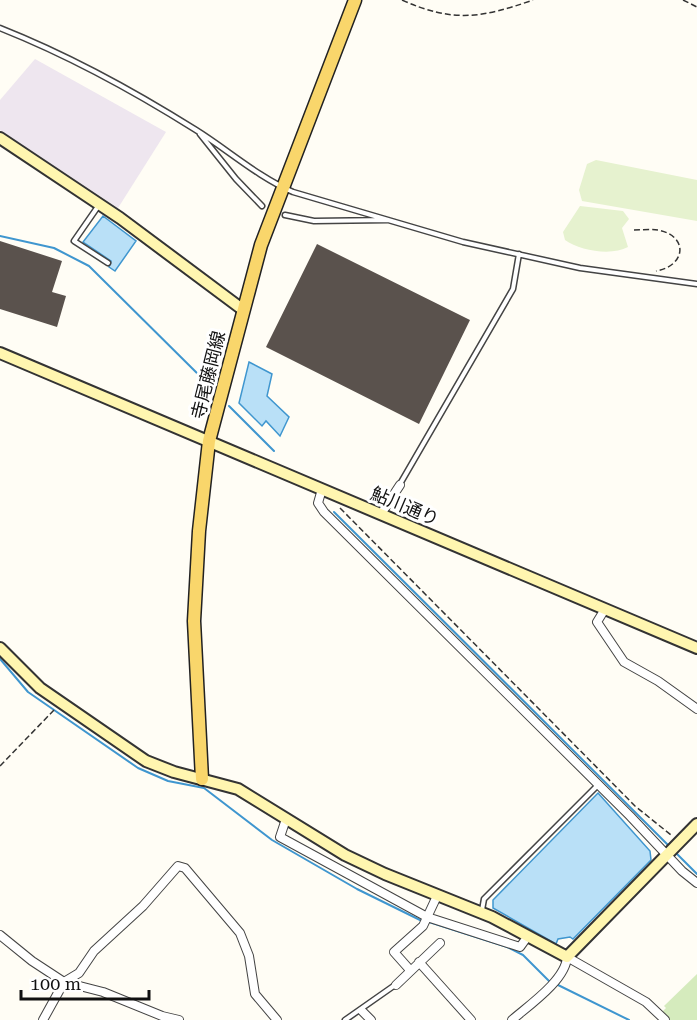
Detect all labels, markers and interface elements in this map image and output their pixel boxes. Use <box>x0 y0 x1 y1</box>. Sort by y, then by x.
street label: 寺尾藤岡線 <box>187 329 229 421</box>
street label: 鮎川通り <box>368 482 442 530</box>
scale bar <box>21 963 148 1001</box>
text: 100 m <box>30 973 81 994</box>

